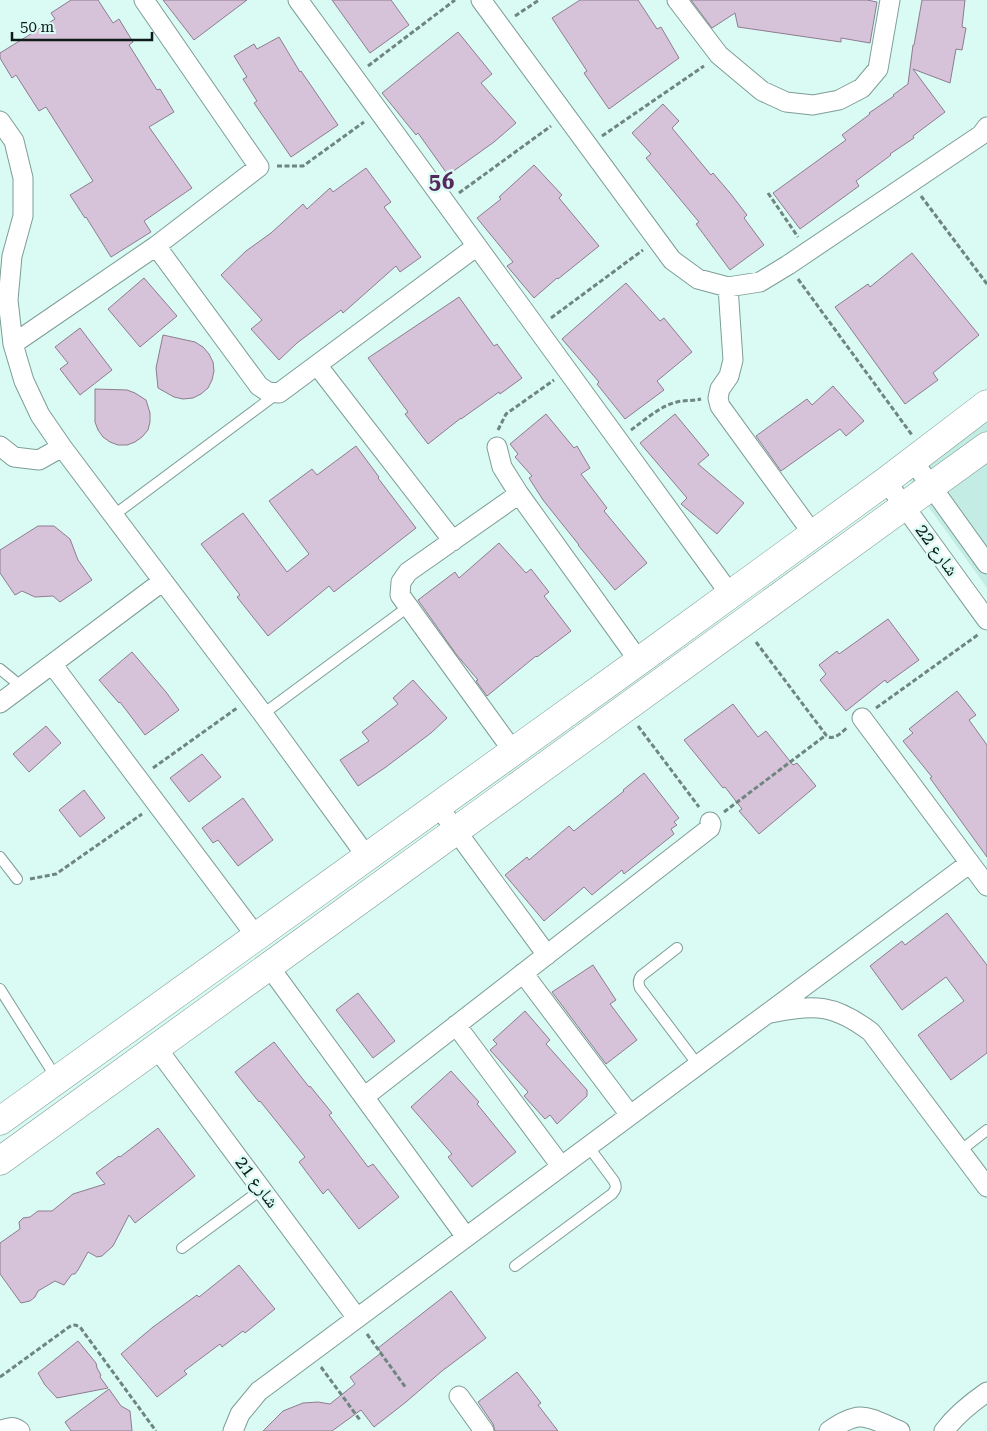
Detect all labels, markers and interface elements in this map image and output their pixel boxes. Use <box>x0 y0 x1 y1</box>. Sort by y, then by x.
scale bar <box>12 10 152 42</box>
text: 50 m <box>20 18 55 36</box>
district label: 56 <box>429 169 455 194</box>
street label: شارع 22 <box>911 520 963 580</box>
street label: شارع 21 <box>230 1152 284 1212</box>

